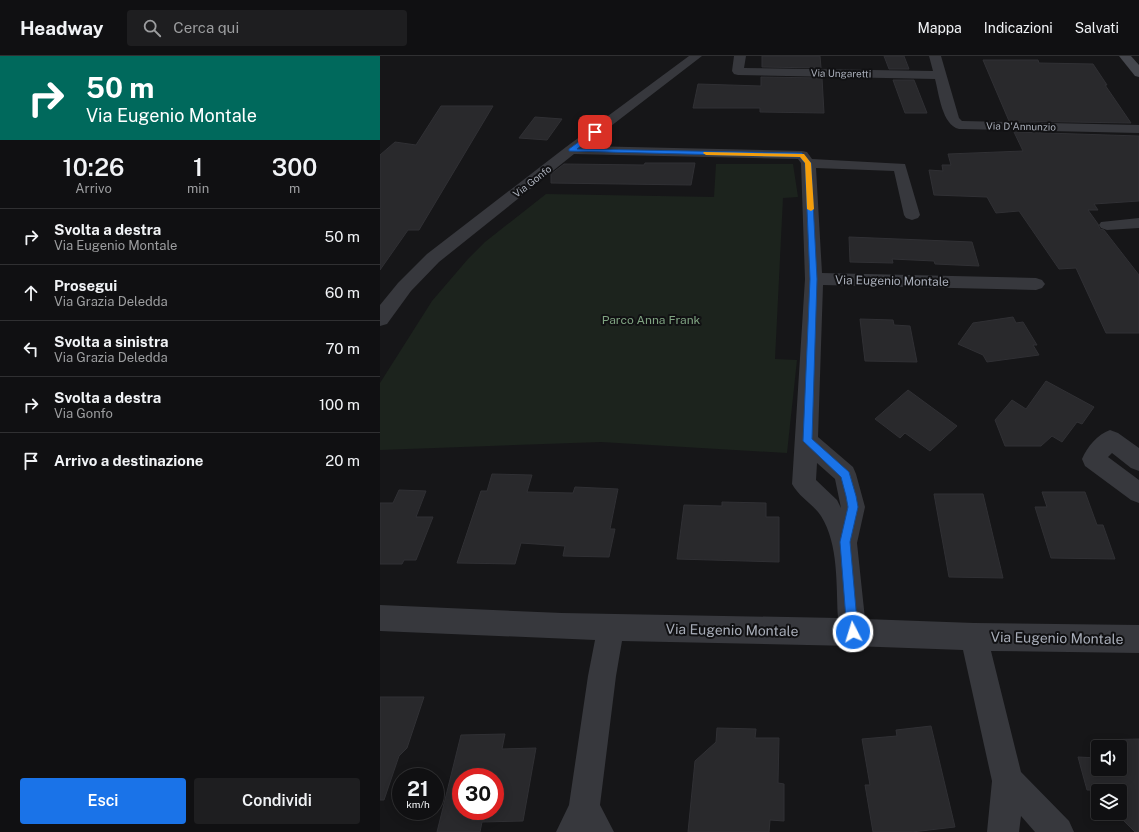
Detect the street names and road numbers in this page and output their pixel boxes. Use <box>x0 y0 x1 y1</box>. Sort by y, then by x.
street label: Via Ungaretti <box>811 66 871 80</box>
street label: Via D'Annunzio <box>986 119 1056 133</box>
street label: Via Gonfo <box>510 162 554 200</box>
street label: Via Eugenio Montale <box>835 273 949 289</box>
street label: Via Eugenio Montale <box>665 621 799 639</box>
street label: Via Eugenio Montale <box>990 629 1124 647</box>

